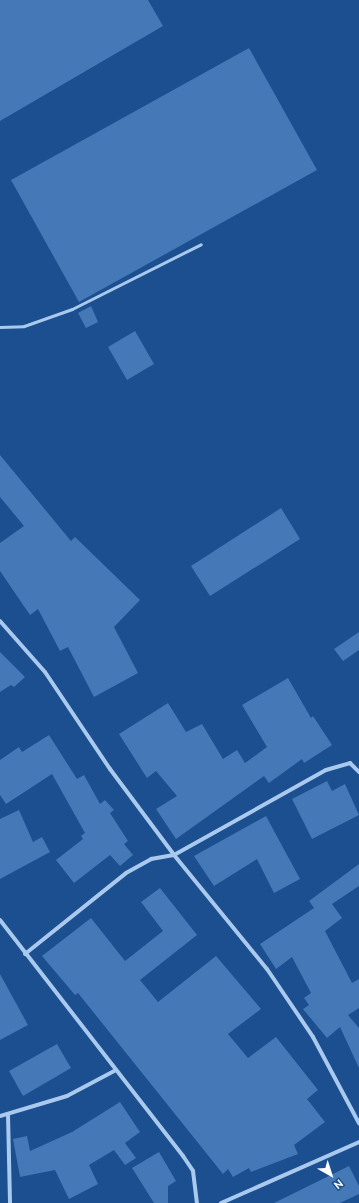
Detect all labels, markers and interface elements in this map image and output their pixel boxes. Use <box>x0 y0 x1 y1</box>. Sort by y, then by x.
north arrow <box>311 1155 351 1195</box>
text: N <box>332 1177 346 1192</box>

